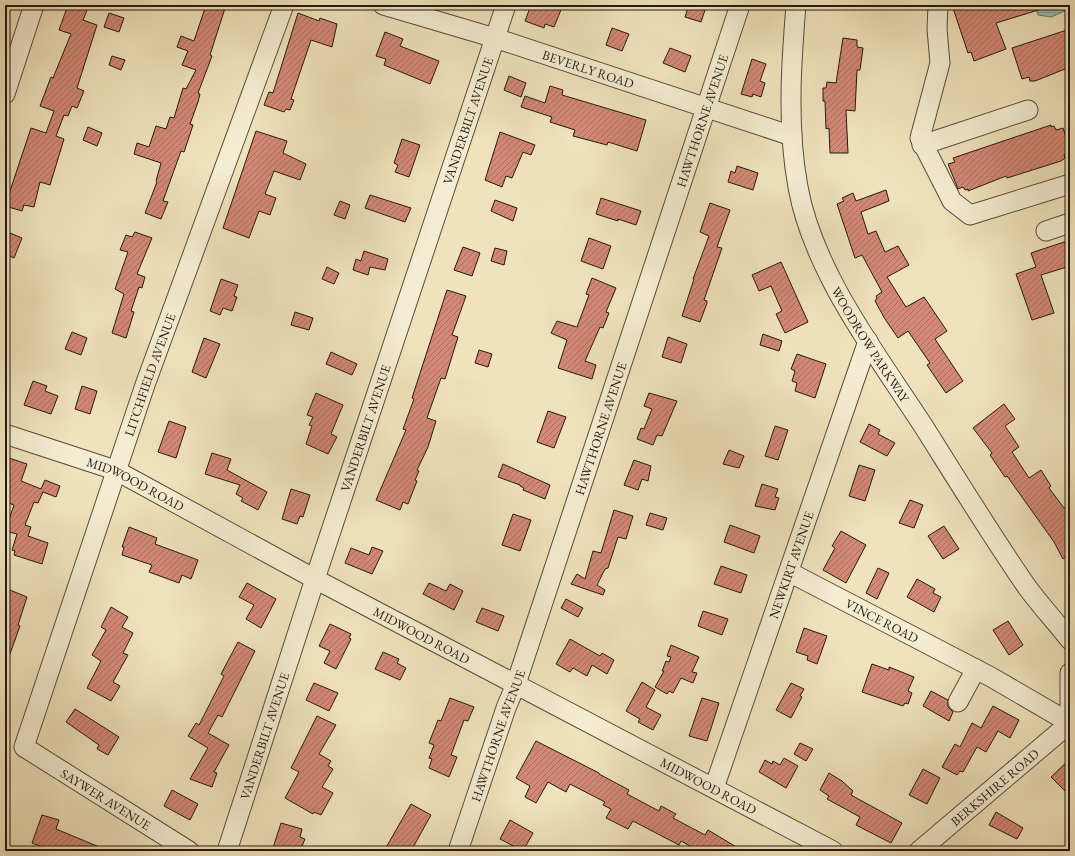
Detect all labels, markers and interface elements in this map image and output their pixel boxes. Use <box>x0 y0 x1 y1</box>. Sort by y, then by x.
street label: BEVERLY ROAD <box>540 46 636 92</box>
street label: HAWTHORNE AVENUE <box>672 52 732 189</box>
street label: VANDERBILT AVENUE <box>439 55 497 186</box>
street label: WOODROW PARKWAY <box>828 284 914 407</box>
street label: LITCHFIELD AVENUE <box>121 311 180 438</box>
street label: HAWTHORNE AVENUE <box>571 360 631 497</box>
street label: VANDERBILT AVENUE <box>337 363 395 494</box>
street label: MIDWOOD ROAD <box>84 453 187 515</box>
street label: NEWKIRT AVENUE <box>765 509 818 621</box>
street label: VINCE ROAD <box>842 595 922 647</box>
street label: MIDWOOD ROAD <box>370 603 473 668</box>
street label: HAWTHORNE AVENUE <box>467 668 529 804</box>
street label: VANDERBILT AVENUE <box>236 670 293 802</box>
street label: BERKSHIRE ROAD <box>947 745 1043 830</box>
street label: MIDWOOD ROAD <box>657 754 760 819</box>
street label: SAYWER AVENUE <box>57 765 154 834</box>

